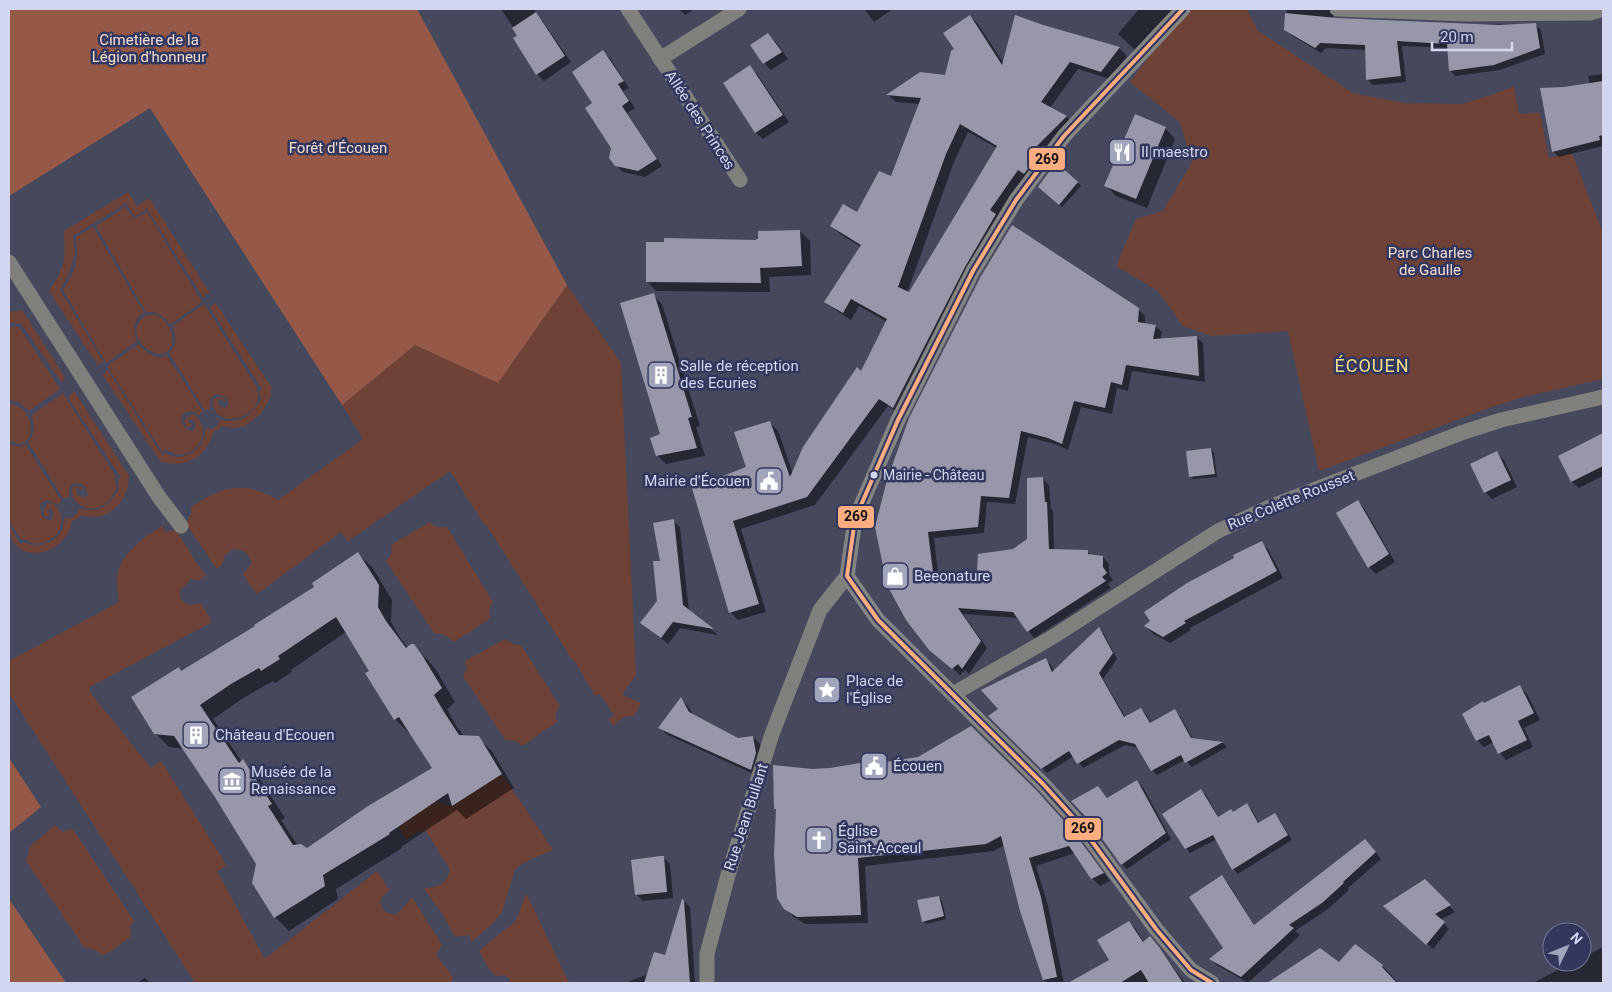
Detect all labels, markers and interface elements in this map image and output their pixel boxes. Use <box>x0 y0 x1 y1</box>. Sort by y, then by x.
scale bar <box>1432 20 1512 52</box>
text: 20 m <box>1440 28 1474 46</box>
park label: Cimetière de la Légion d'honneur <box>92 31 206 66</box>
street label: Allée des Princes <box>661 67 739 173</box>
restaurant icon: Il maestro <box>1107 137 1137 167</box>
park label: Forêt d'Écouen <box>289 139 387 157</box>
place label: Il maestro <box>1141 143 1208 161</box>
line badge: 269 <box>1028 147 1066 171</box>
text: 269 <box>1035 151 1059 167</box>
park label: Parc Charles de Gaulle <box>1388 244 1472 279</box>
district label: ÉCOUEN <box>1334 355 1410 376</box>
place label: Salle de réception des Ecuries <box>680 357 799 392</box>
building icon: Salle de réception des Ecuries <box>646 360 676 390</box>
public building icon: Mairie d'Écouen <box>754 466 784 496</box>
street label: Rue Colette Rousset <box>1225 466 1357 534</box>
place label: Mairie - Château <box>883 467 984 483</box>
marker: Mairie - Château <box>869 470 879 480</box>
place label: Mairie d'Écouen <box>644 472 750 490</box>
line badge: 269 <box>837 505 875 529</box>
text: 269 <box>844 508 868 524</box>
shop icon: Beeonature <box>880 561 910 591</box>
place label: Beeonature <box>914 567 990 585</box>
place label: Place de l'Église <box>846 672 903 707</box>
place icon: Place de l'Église <box>812 675 842 705</box>
building icon: Château d'Ecouen <box>181 720 211 750</box>
place label: Château d'Ecouen <box>215 726 335 744</box>
public building icon: Écouen <box>859 751 889 781</box>
place label: Écouen <box>893 757 942 775</box>
street label: Rue Jean Bullant <box>720 761 772 873</box>
place label: Musée de la Renaissance <box>251 763 336 798</box>
museum icon: Musée de la Renaissance <box>217 766 247 796</box>
line badge: 269 <box>1064 817 1102 841</box>
text: 269 <box>1071 820 1095 836</box>
place label: Église Saint-Acceul <box>838 822 921 857</box>
church icon: Église Saint-Acceul <box>804 825 834 855</box>
north arrow <box>1542 922 1592 972</box>
text: N <box>1567 929 1586 947</box>

